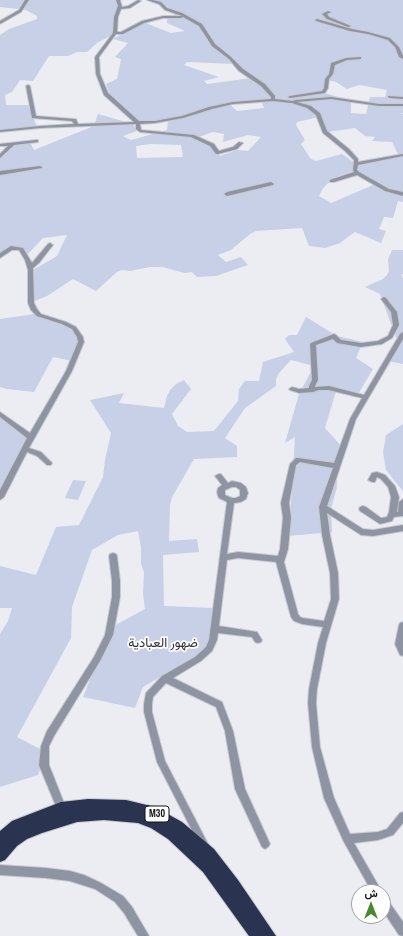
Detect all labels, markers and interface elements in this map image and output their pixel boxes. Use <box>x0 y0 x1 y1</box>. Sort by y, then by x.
district label: ضهور العبادية <box>128 636 198 652</box>
road number: M30 <box>145 806 169 822</box>
north arrow <box>351 884 391 924</box>
text: ش <box>364 886 378 900</box>

